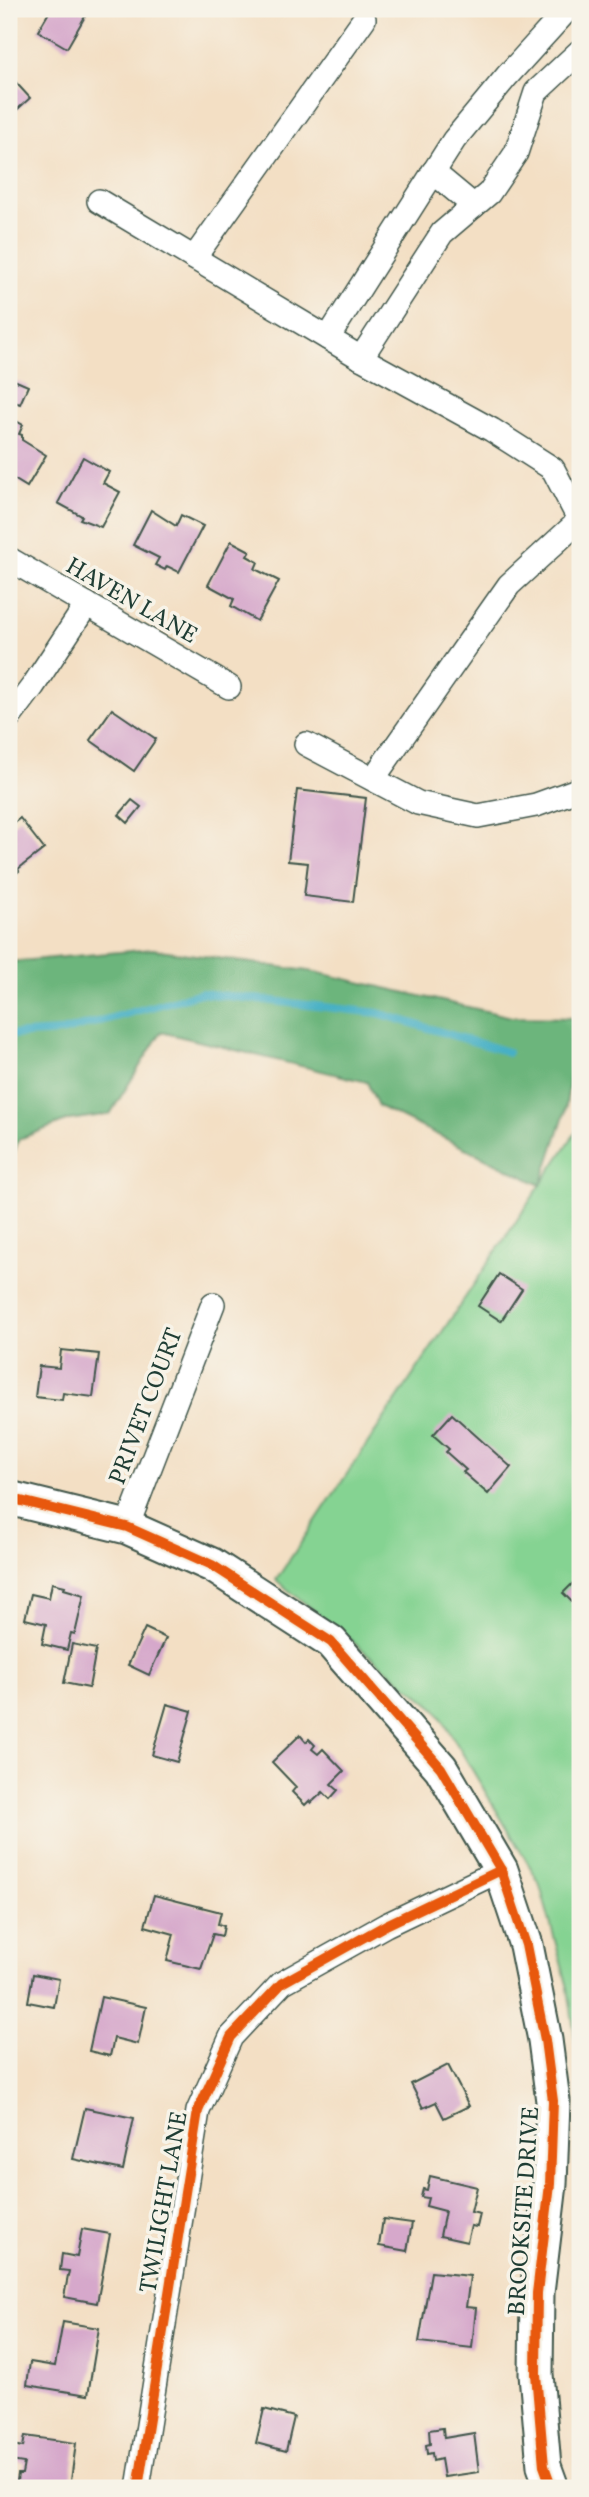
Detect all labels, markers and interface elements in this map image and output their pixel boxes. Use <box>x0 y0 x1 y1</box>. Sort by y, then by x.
street label: HAVEN LANE <box>59 550 203 653</box>
street label: PRIVET COURT <box>101 1324 192 1490</box>
street label: BROOKSITE DRIVE <box>501 2105 549 2317</box>
street label: TWILIGHT LANE <box>132 2109 198 2296</box>

